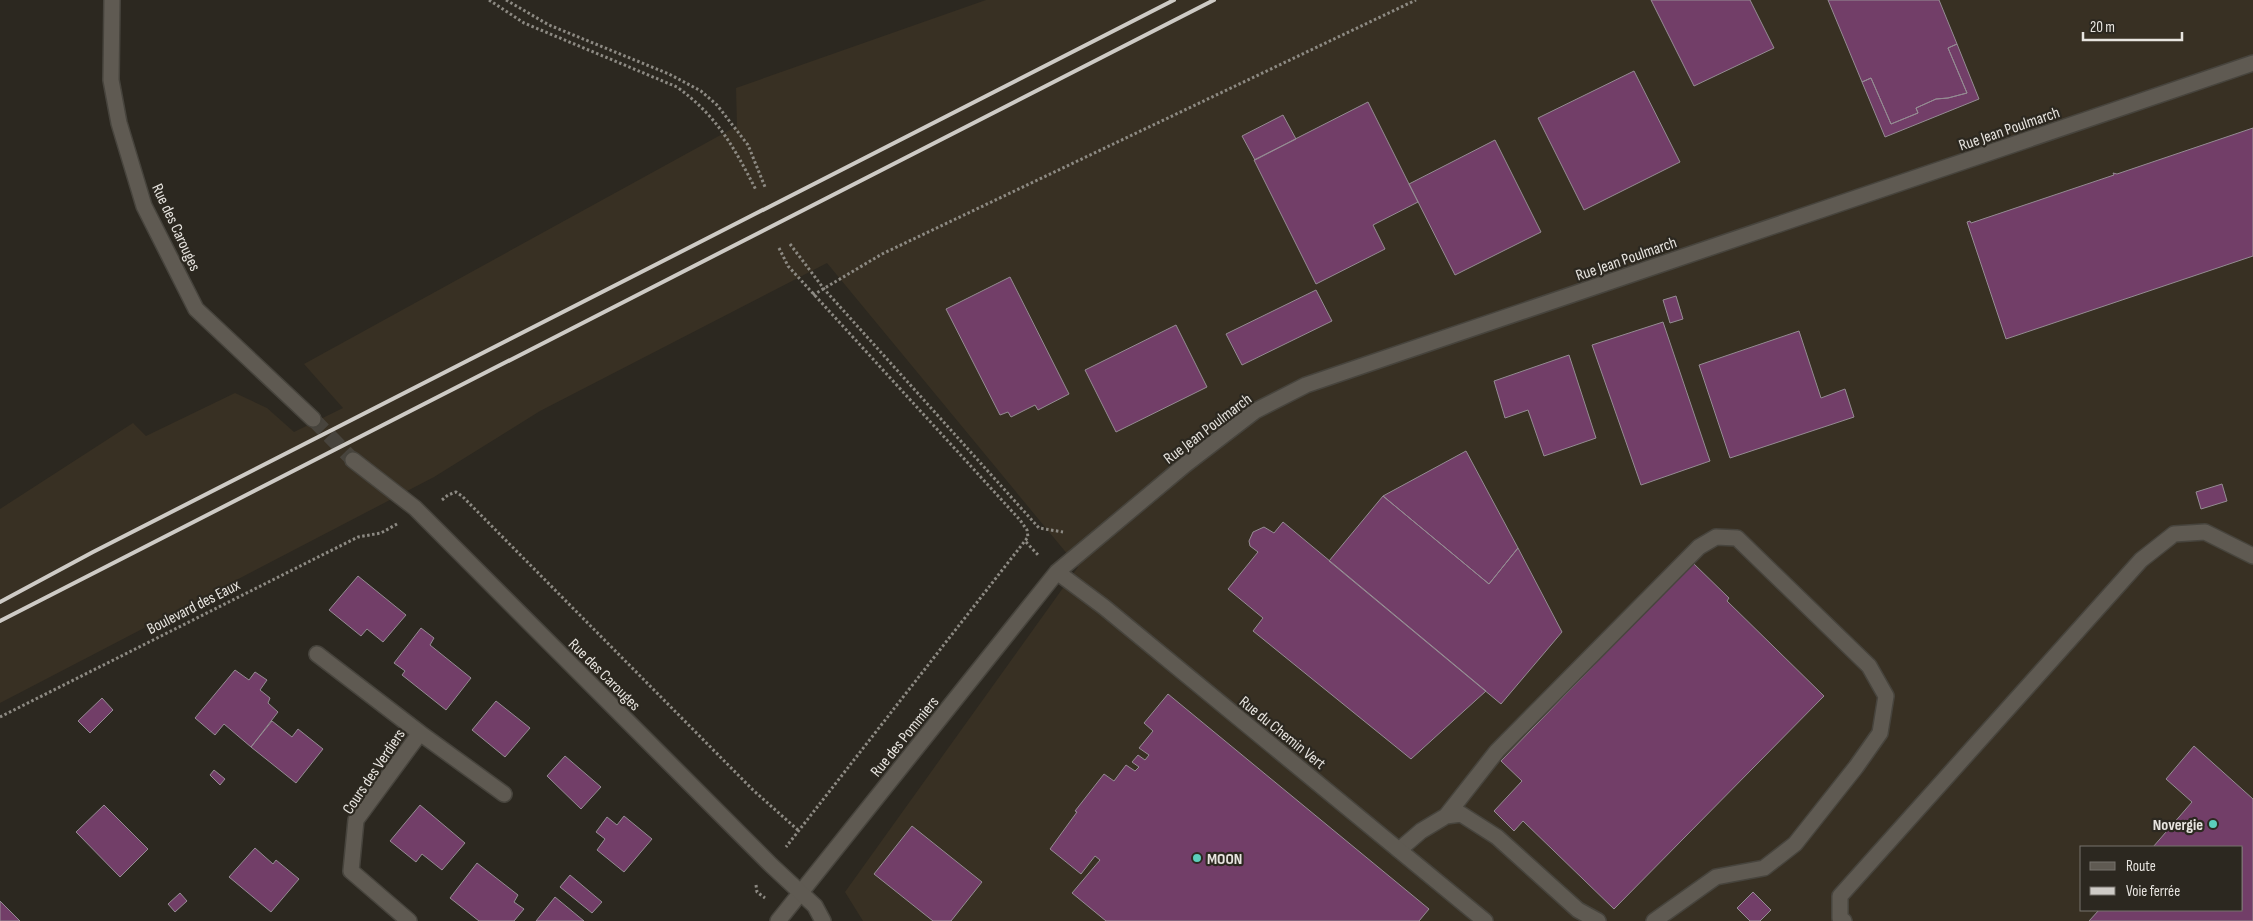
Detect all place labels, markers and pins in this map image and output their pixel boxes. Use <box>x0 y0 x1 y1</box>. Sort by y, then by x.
place label: Novergie <box>2153 816 2203 835</box>
marker: Novergie <box>2207 818 2219 830</box>
place label: MOON <box>1207 850 1242 869</box>
marker: MOON <box>1191 852 1203 864</box>

